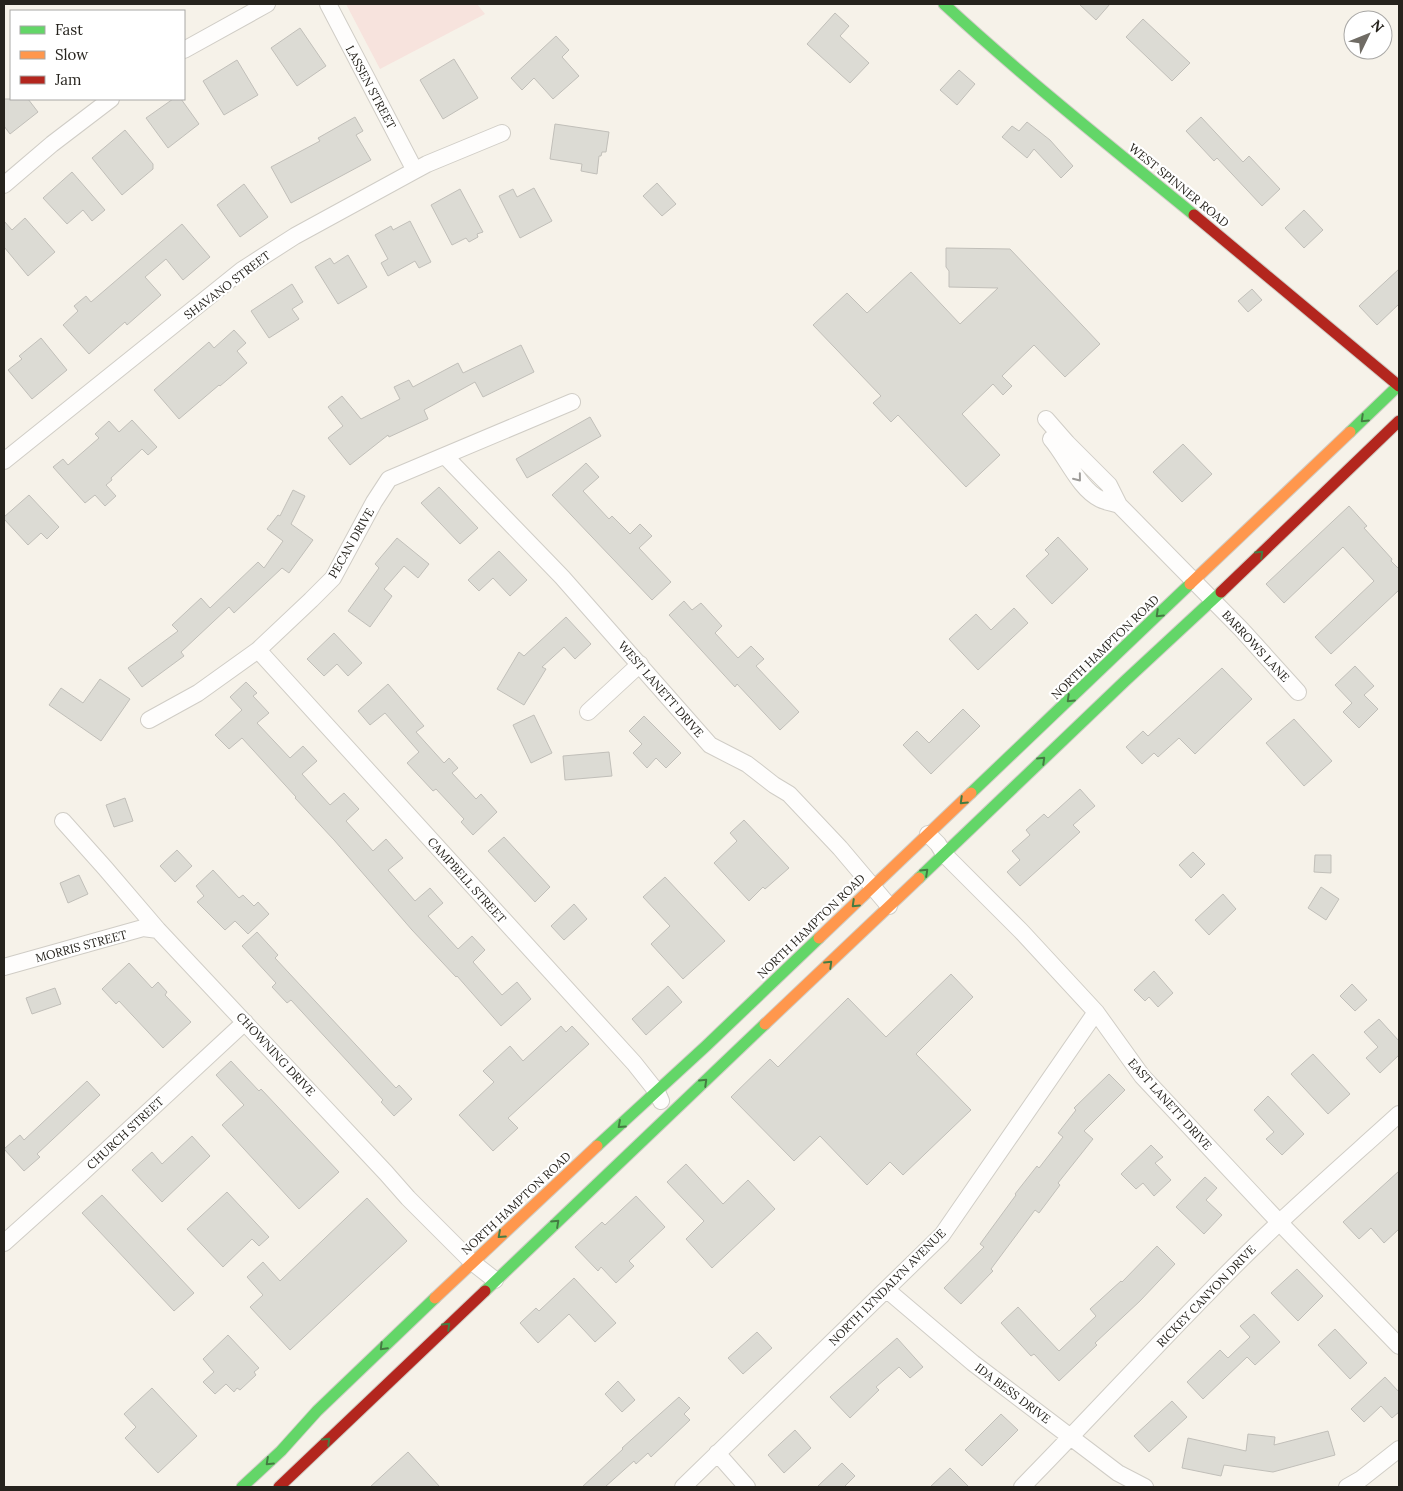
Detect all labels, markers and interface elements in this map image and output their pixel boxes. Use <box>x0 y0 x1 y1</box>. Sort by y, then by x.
legend <box>10 10 185 100</box>
north arrow <box>1343 10 1393 60</box>
text: N <box>1367 16 1388 36</box>
text: Fast <box>55 20 83 39</box>
street label: LASSEN STREET <box>343 43 400 132</box>
text: Slow <box>55 45 88 64</box>
text: Jam <box>54 70 82 89</box>
street label: WEST SPINNER ROAD <box>1126 140 1232 230</box>
street label: SHAVANO STREET <box>181 247 273 322</box>
one-way arrow <box>1360 413 1369 422</box>
one-way arrow <box>1073 472 1081 481</box>
street label: PECAN DRIVE <box>325 505 377 581</box>
one-way arrow <box>1254 550 1263 559</box>
street label: NORTH HAMPTON ROAD <box>1048 591 1162 702</box>
street label: BARROWS LANE <box>1219 607 1293 685</box>
one-way arrow <box>1156 608 1165 617</box>
street label: WEST LANETT DRIVE <box>615 638 707 740</box>
one-way arrow <box>1066 693 1075 702</box>
one-way arrow <box>1037 757 1046 766</box>
one-way arrow <box>959 795 968 804</box>
street label: CAMPBELL STREET <box>424 834 510 926</box>
one-way arrow <box>919 869 928 878</box>
street label: NORTH HAMPTON ROAD <box>754 870 868 981</box>
one-way arrow <box>852 898 861 907</box>
street label: MORRIS STREET <box>34 927 129 965</box>
one-way arrow <box>823 961 832 970</box>
street label: CHOWNING DRIVE <box>233 1009 319 1099</box>
street label: EAST LANETT DRIVE <box>1125 1055 1215 1153</box>
one-way arrow <box>699 1079 708 1088</box>
street label: CHURCH STREET <box>83 1093 167 1173</box>
one-way arrow <box>617 1119 626 1128</box>
street label: NORTH HAMPTON ROAD <box>458 1148 574 1258</box>
one-way arrow <box>551 1220 560 1229</box>
street label: NORTH LYNDALYN AVENUE <box>825 1225 949 1349</box>
one-way arrow <box>498 1229 507 1238</box>
street label: RICKEY CANYON DRIVE <box>1153 1242 1259 1350</box>
one-way arrow <box>442 1323 451 1332</box>
one-way arrow <box>380 1341 389 1350</box>
street label: IDA BESS DRIVE <box>972 1360 1054 1426</box>
one-way arrow <box>321 1438 330 1447</box>
one-way arrow <box>265 1456 274 1465</box>

